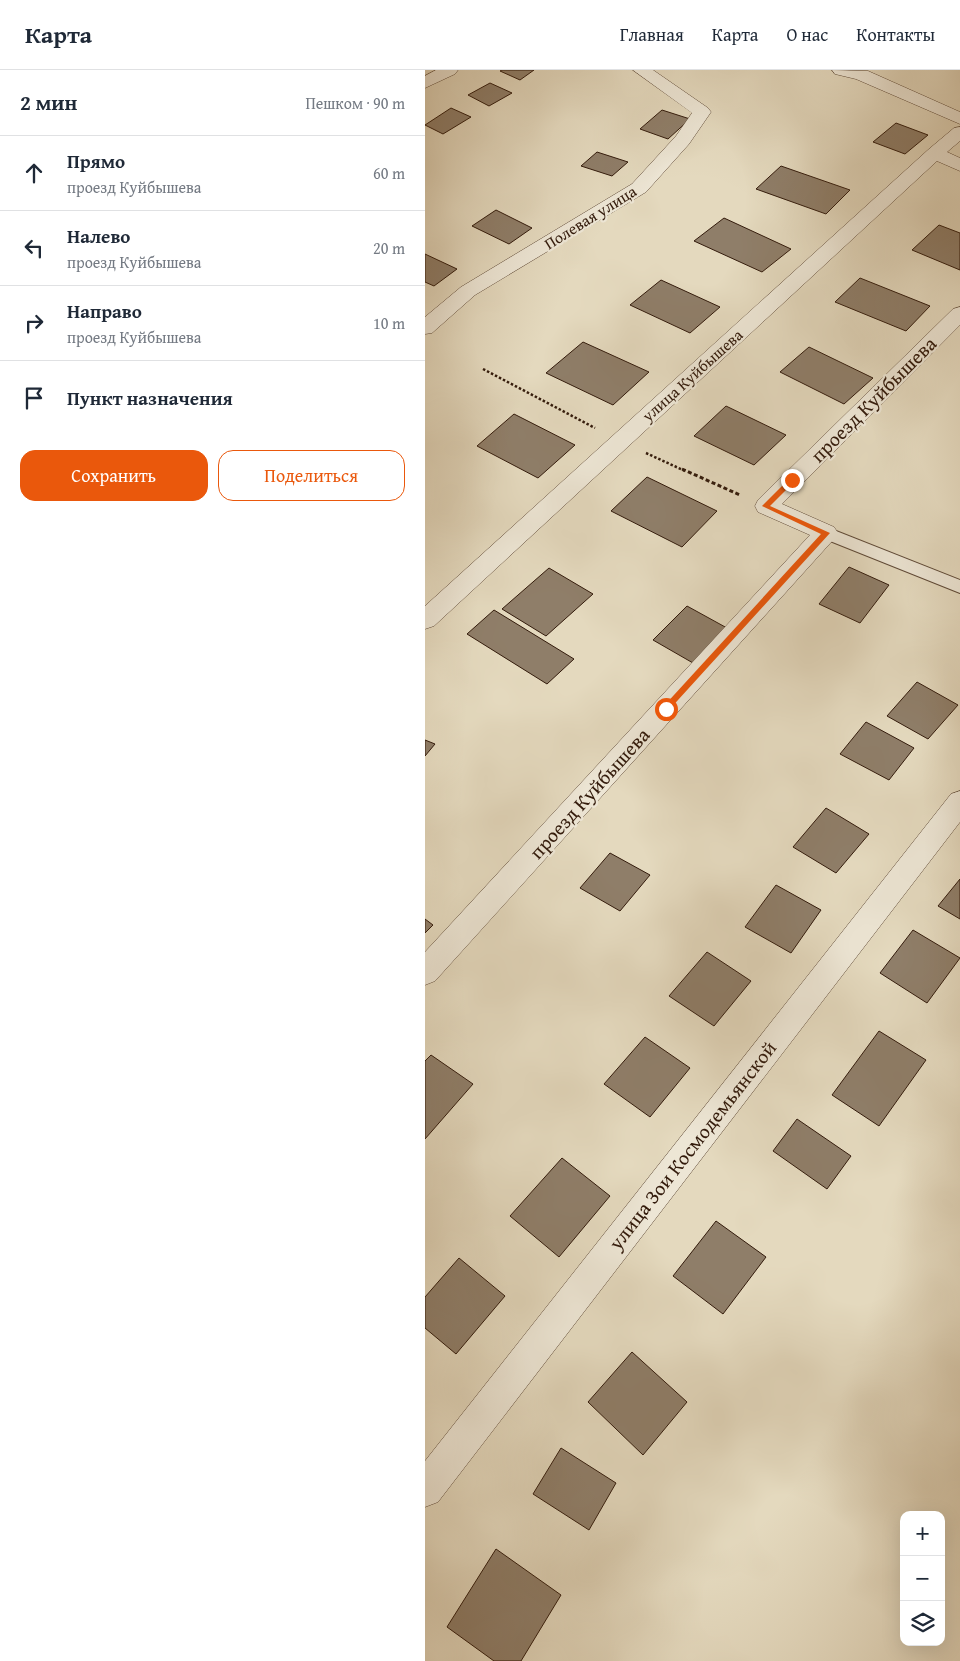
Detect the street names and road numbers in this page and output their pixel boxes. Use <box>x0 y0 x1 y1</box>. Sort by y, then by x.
street label: Полевая улица <box>539 179 641 255</box>
street label: улица Куйбышева <box>635 323 748 428</box>
street label: проезд Куйбышева <box>803 329 943 469</box>
street label: проезд Куйбышева <box>522 721 656 865</box>
street label: улица Зои Космодемьянской <box>600 1034 783 1256</box>

